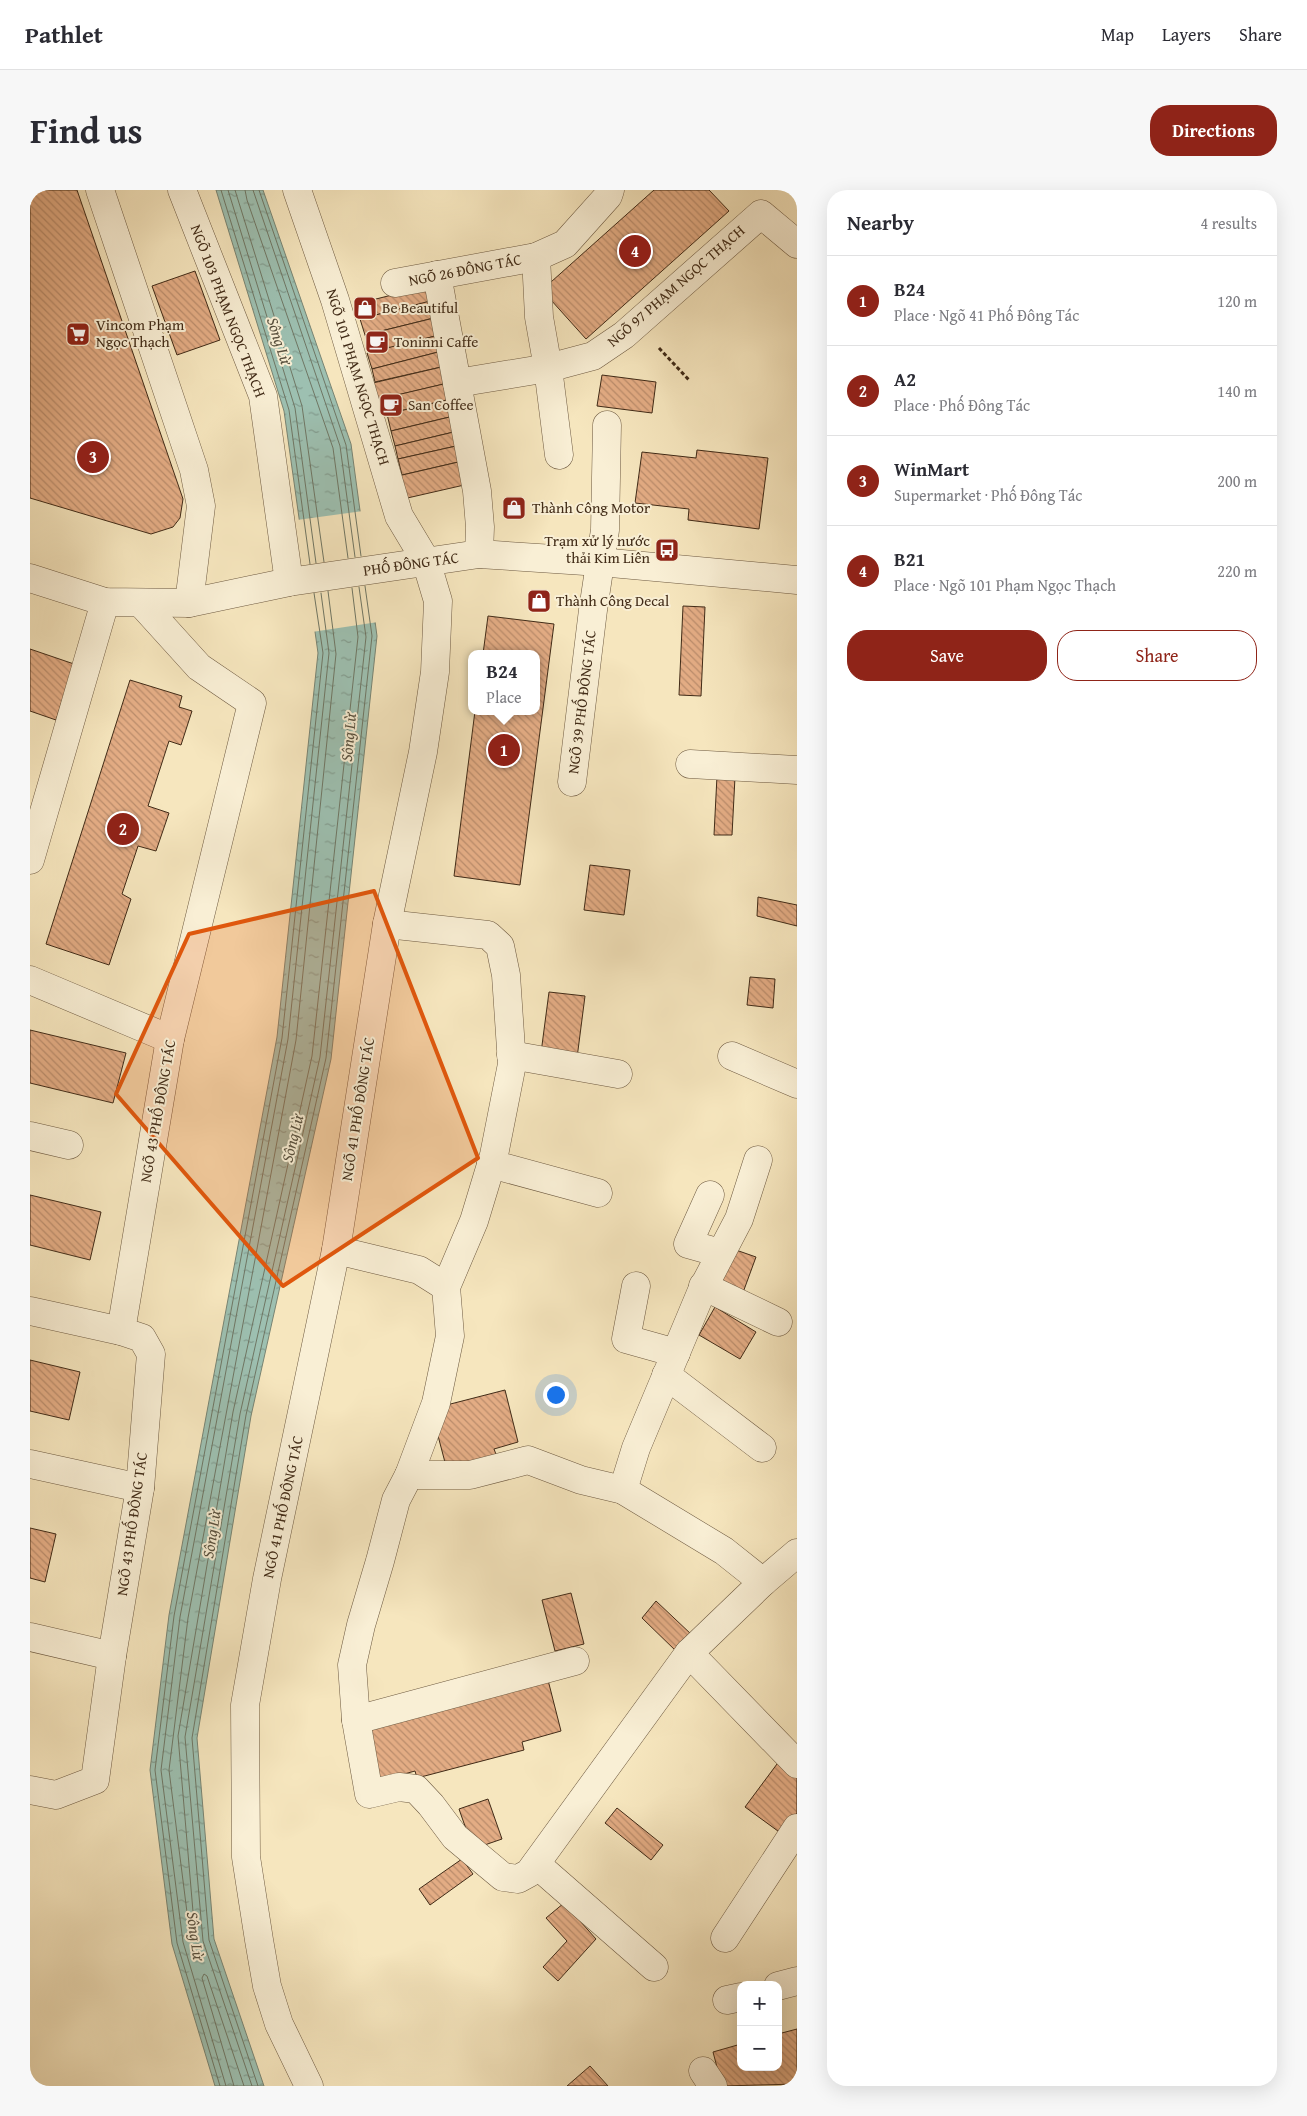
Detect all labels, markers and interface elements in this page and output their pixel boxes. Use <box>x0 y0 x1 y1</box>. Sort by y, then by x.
text: Pathlet <box>25 17 103 52</box>
text: Map <box>1101 21 1134 48</box>
text: Layers <box>1162 21 1211 48</box>
text: Share <box>1239 21 1282 48</box>
text: Find us <box>30 105 143 156</box>
button: Directions <box>1150 105 1277 156</box>
text: Nearby <box>847 207 914 238</box>
text: 4 results <box>1200 211 1257 235</box>
street label: NGÕ 97 PHẠM NGỌC THẠCH <box>602 220 749 351</box>
street label: NGÕ 103 PHẠM NGỌC THẠCH <box>186 221 271 400</box>
pin: 4 <box>619 232 651 270</box>
street label: NGÕ 26 ĐÔNG TÁC <box>407 248 523 291</box>
text: B24 <box>894 275 925 303</box>
street label: NGÕ 101 PHẠM NGỌC THẠCH <box>322 286 395 468</box>
text: 1 <box>859 289 867 313</box>
text: 120 m <box>1217 289 1257 313</box>
shop icon: Be Beautiful <box>352 295 378 321</box>
place label: Be Beautiful <box>382 297 458 318</box>
text: Place · Ngõ 41 Phố Đông Tác <box>894 303 1079 327</box>
place label: Vincom Phạm Ngọc Thạch <box>96 314 185 352</box>
water label: Sông Lừ <box>261 314 299 369</box>
supermarket icon: Vincom Phạm Ngọc Thạch <box>65 321 91 347</box>
cafe icon: Toninni Caffe <box>364 329 390 355</box>
place label: Toninni Caffe <box>394 331 478 352</box>
text: A2 <box>894 365 916 393</box>
text: 2 <box>859 379 867 403</box>
text: 140 m <box>1217 379 1257 403</box>
cafe icon: San Coffee <box>378 392 404 418</box>
text: Place · Phố Đông Tác <box>894 393 1030 417</box>
place label: San Coffee <box>408 394 474 415</box>
pin: 3 <box>77 438 109 476</box>
text: WinMart <box>894 455 969 483</box>
text: 3 <box>859 469 867 493</box>
text: 200 m <box>1217 469 1257 493</box>
text: Supermarket · Phố Đông Tác <box>894 483 1082 507</box>
shop icon: Thành Công Motor <box>501 495 527 521</box>
place label: Thành Công Motor <box>532 497 650 518</box>
place label: Trạm xử lý nước thải Kim Liên <box>544 530 651 568</box>
bus stop icon: Trạm xử lý nước thải Kim Liên <box>654 537 680 563</box>
street label: PHỐ ĐÔNG TÁC <box>362 545 460 581</box>
text: B21 <box>894 545 925 573</box>
text: 4 <box>859 559 867 583</box>
text: 220 m <box>1217 559 1257 583</box>
text: Place · Ngõ 101 Phạm Ngọc Thạch <box>894 573 1116 597</box>
shop icon: Thành Công Decal <box>526 588 552 614</box>
place label: Thành Công Decal <box>556 590 669 611</box>
street label: NGÕ 39 PHỐ ĐÔNG TÁC <box>561 629 601 775</box>
button: Save <box>847 630 1047 681</box>
button: Share <box>1057 630 1257 681</box>
popup <box>468 650 540 715</box>
text: B24 <box>486 657 518 685</box>
text: Place <box>486 685 522 709</box>
water label: Sông Lừ <box>334 711 362 762</box>
pin: 1 <box>488 731 520 769</box>
pin: 2 <box>107 810 139 848</box>
street label: NGÕ 41 PHỐ ĐÔNG TÁC <box>335 1035 379 1182</box>
street label: NGÕ 43 PHỐ ĐÔNG TÁC <box>134 1037 180 1184</box>
water label: Sông Lừ <box>274 1110 310 1165</box>
your location <box>543 1382 569 1408</box>
street label: NGÕ 41 PHỐ ĐÔNG TÁC <box>256 1434 308 1580</box>
street label: NGÕ 43 PHỐ ĐÔNG TÁC <box>110 1450 152 1597</box>
water label: Sông Lừ <box>195 1507 227 1560</box>
water label: Sông Lừ <box>181 1910 211 1963</box>
map controls <box>737 1981 782 2071</box>
button: + <box>737 1981 782 2026</box>
button: − <box>737 2026 782 2071</box>

